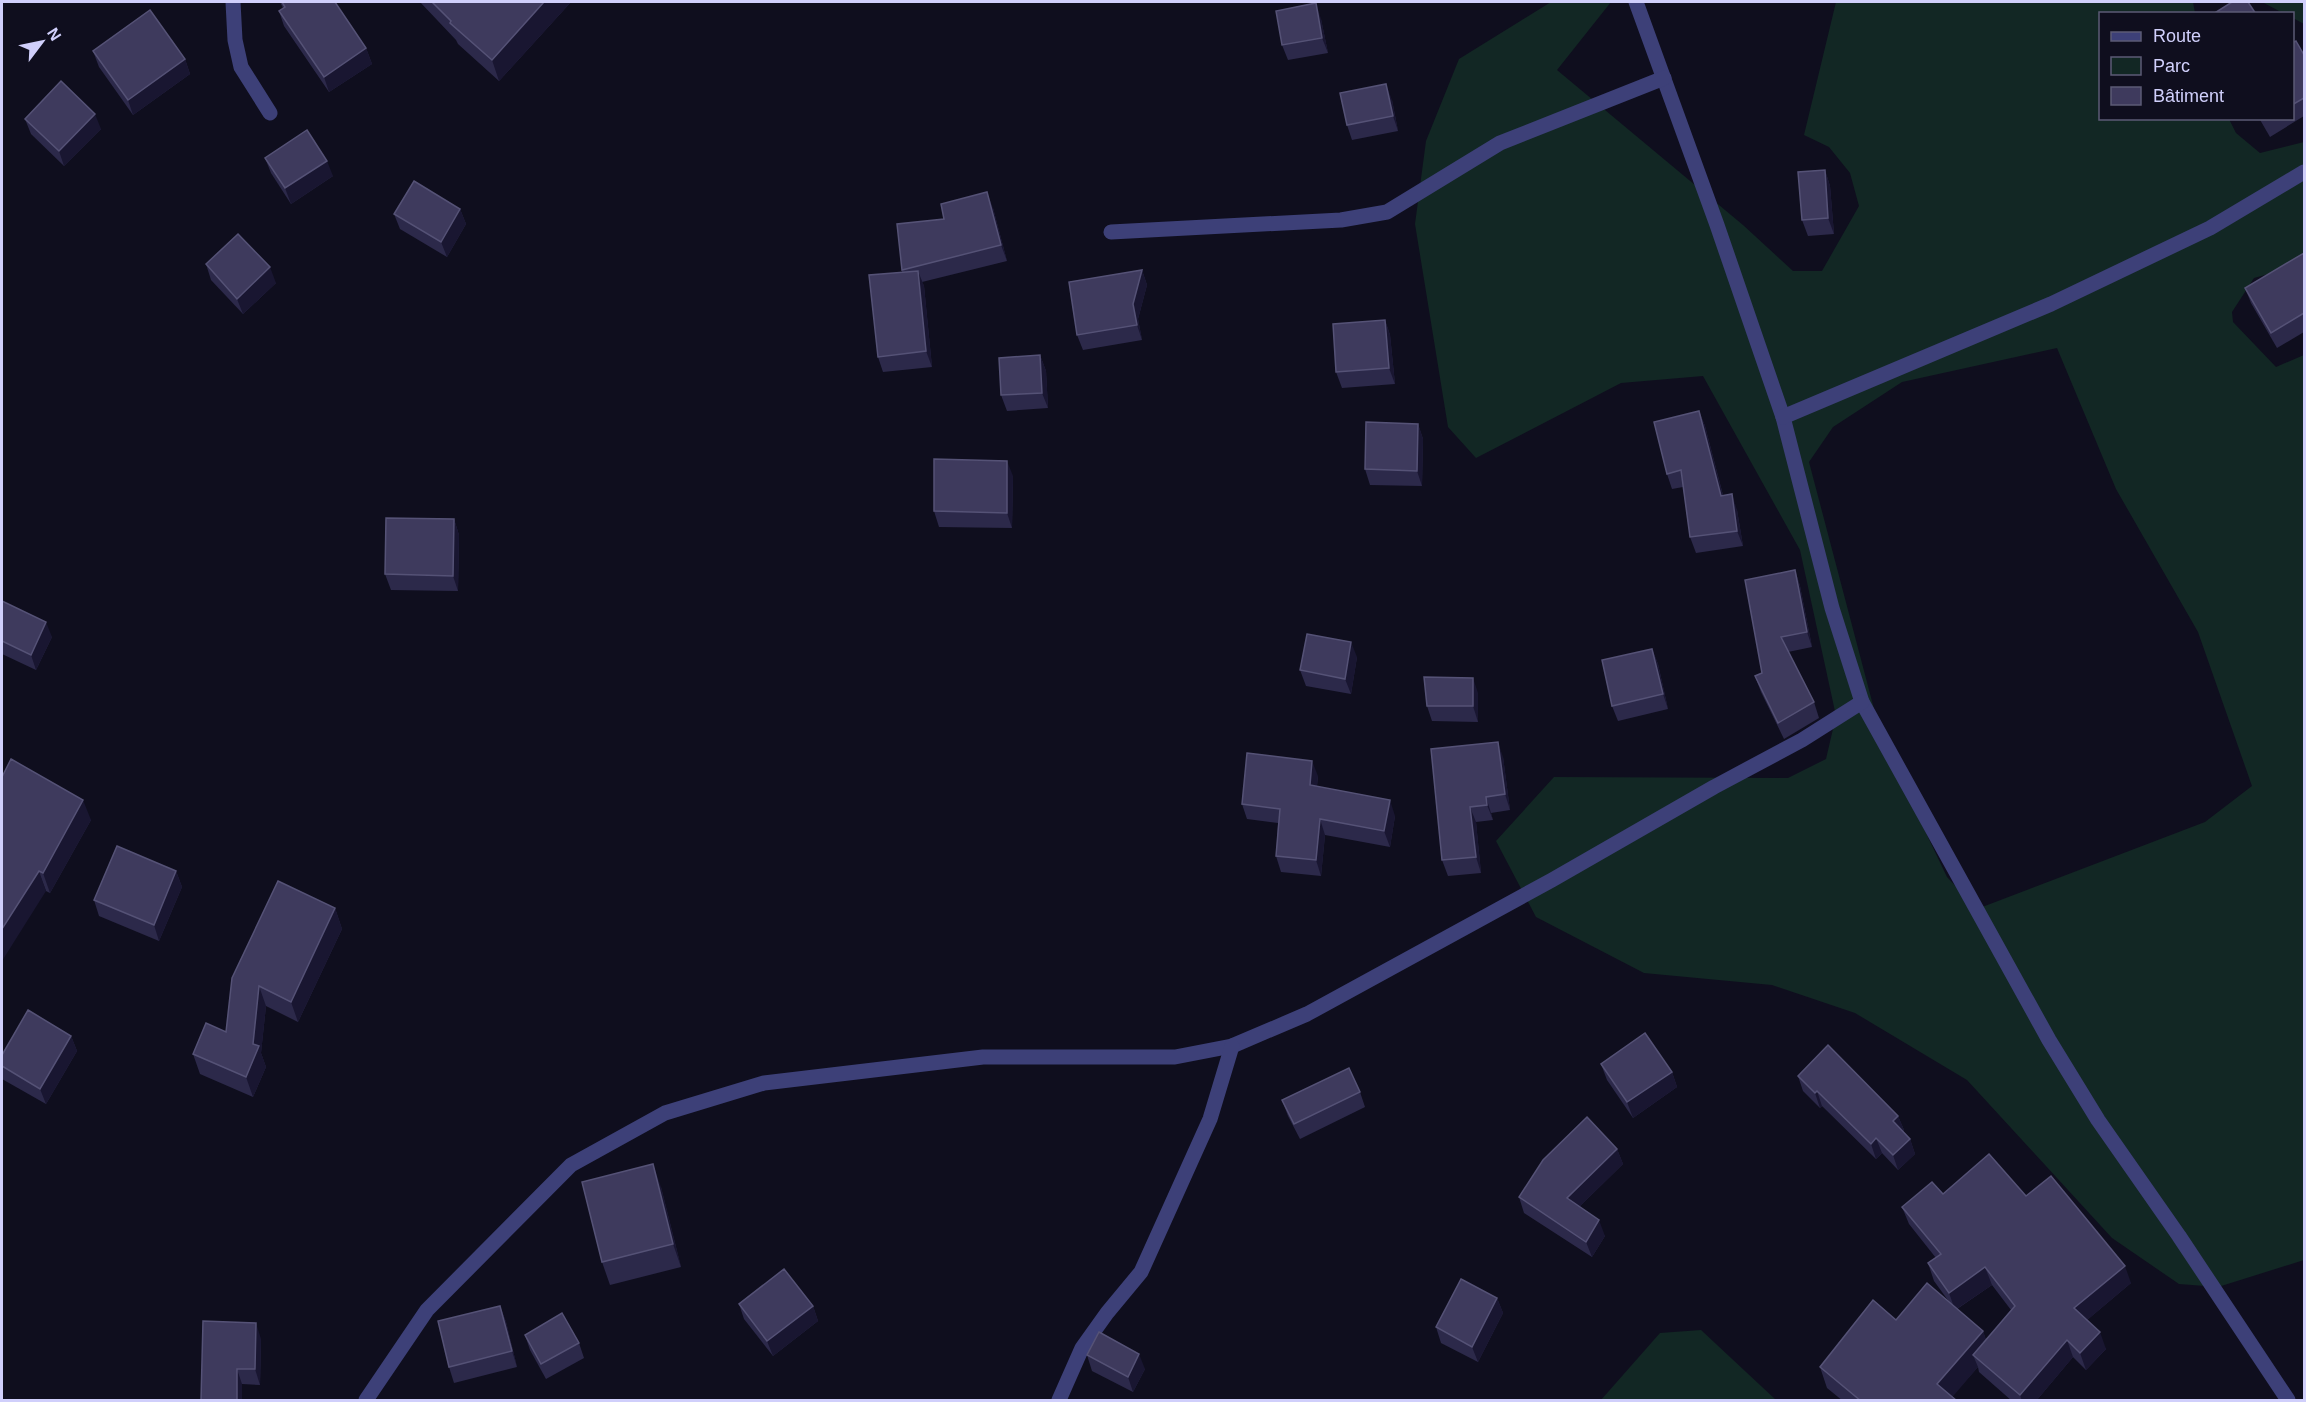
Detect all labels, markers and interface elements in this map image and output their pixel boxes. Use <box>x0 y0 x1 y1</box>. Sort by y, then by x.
north arrow <box>12 12 72 72</box>
legend <box>2099 12 2294 120</box>
text: N <box>44 25 65 44</box>
text: Route <box>2153 26 2201 46</box>
text: Parc <box>2153 56 2190 76</box>
text: Bâtiment <box>2153 86 2224 106</box>

